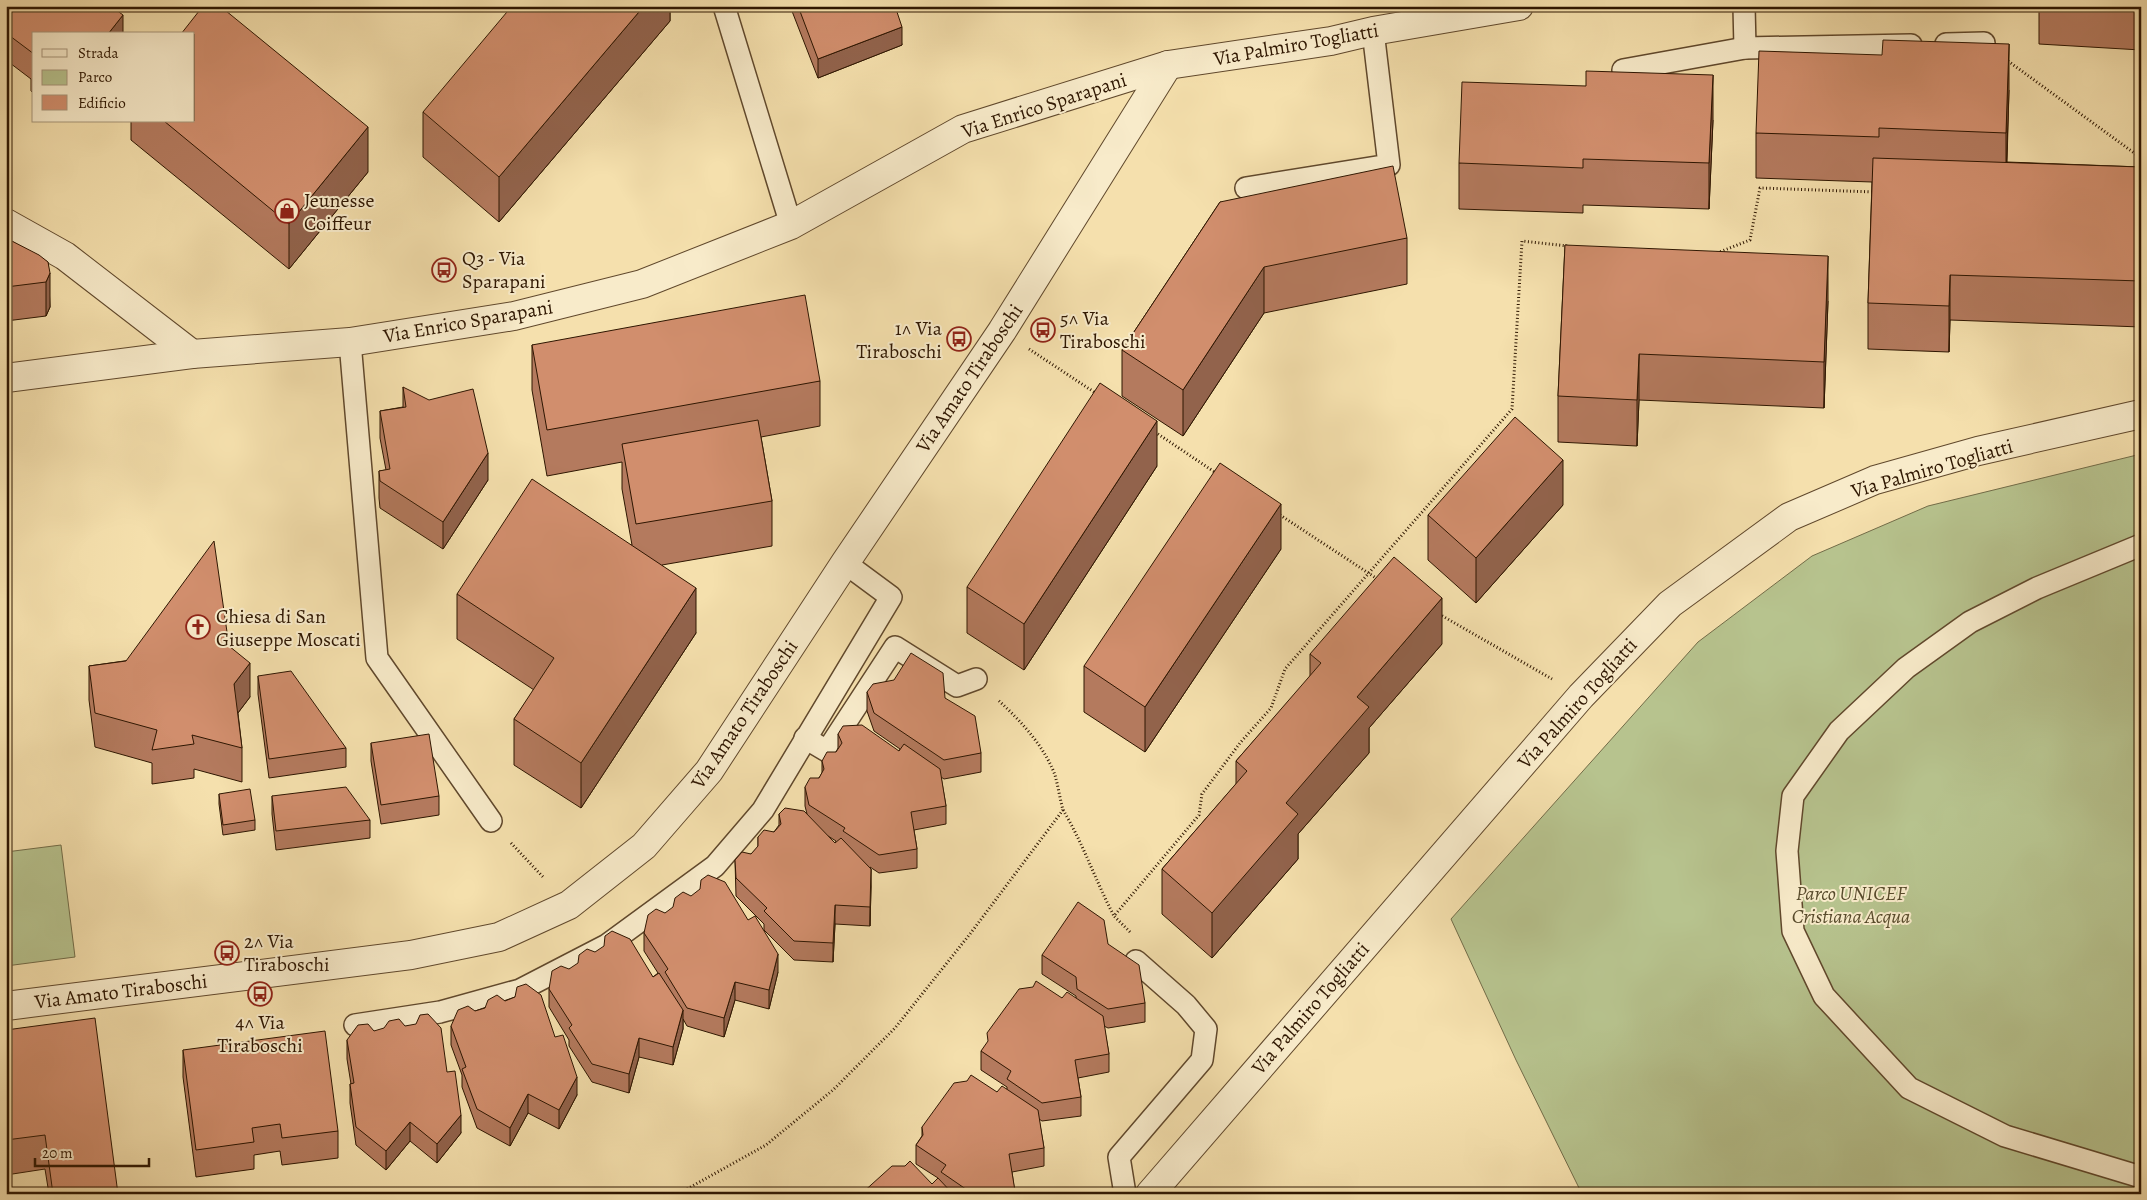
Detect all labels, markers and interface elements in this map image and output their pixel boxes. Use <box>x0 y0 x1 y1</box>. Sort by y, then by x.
street label: Via Palmiro Togliatti <box>1210 17 1381 72</box>
legend <box>32 32 195 122</box>
text: Strada <box>78 43 119 63</box>
street label: Via Enrico Sparapani <box>957 66 1130 145</box>
text: Parco <box>78 67 112 87</box>
text: Edificio <box>78 93 126 113</box>
place label: Jeunesse Coiffeur <box>304 187 375 237</box>
shop icon: Jeunesse Coiffeur <box>274 198 300 224</box>
place label: Q3 - Via Sparapani <box>462 245 546 295</box>
bus stop icon: Q3 - Via Sparapani <box>431 257 457 283</box>
street label: Via Enrico Sparapani <box>380 293 555 350</box>
street label: Via Amato Tiraboschi <box>909 299 1029 459</box>
place label: 5^ Via Tiraboschi <box>1060 305 1146 355</box>
place label: 1^ Via Tiraboschi <box>856 315 943 365</box>
bus stop icon: 5^ Via Tiraboschi <box>1030 317 1056 343</box>
bus stop icon: 1^ Via Tiraboschi <box>946 326 972 352</box>
street label: Via Palmiro Togliatti <box>1847 432 2016 505</box>
place label: Chiesa di San Giuseppe Moscati <box>216 603 361 653</box>
church icon: Chiesa di San Giuseppe Moscati <box>185 614 211 640</box>
street label: Via Palmiro Togliatti <box>1511 632 1643 775</box>
street label: Via Amato Tiraboschi <box>684 635 804 795</box>
park label: Parco UNICEF Cristiana Acqua <box>1792 880 1910 930</box>
place label: 2^ Via Tiraboschi <box>244 928 330 978</box>
street label: Via Palmiro Togliatti <box>1245 936 1375 1081</box>
bus stop icon: 2^ Via Tiraboschi <box>214 940 240 966</box>
street label: Via Amato Tiraboschi <box>32 968 209 1016</box>
bus stop icon: 4^ Via Tiraboschi <box>247 981 273 1007</box>
place label: 4^ Via Tiraboschi <box>217 1009 303 1059</box>
scale bar <box>35 1135 149 1167</box>
text: 20 m <box>42 1143 73 1163</box>

